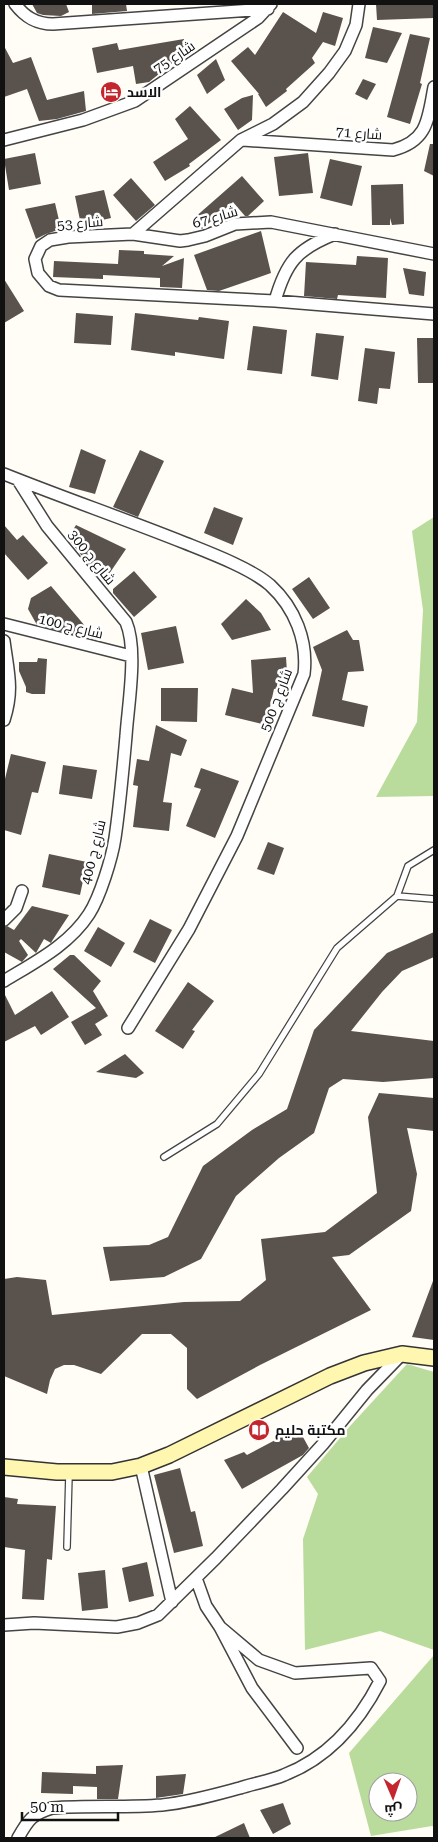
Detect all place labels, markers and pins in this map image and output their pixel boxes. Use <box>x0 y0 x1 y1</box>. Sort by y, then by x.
hotel icon: الاسد <box>99 80 123 104</box>
place label: الاسد <box>127 84 162 100</box>
library icon: مكتبة حليم <box>247 1418 271 1442</box>
place label: مكتبة حليم <box>275 1422 346 1440</box>

